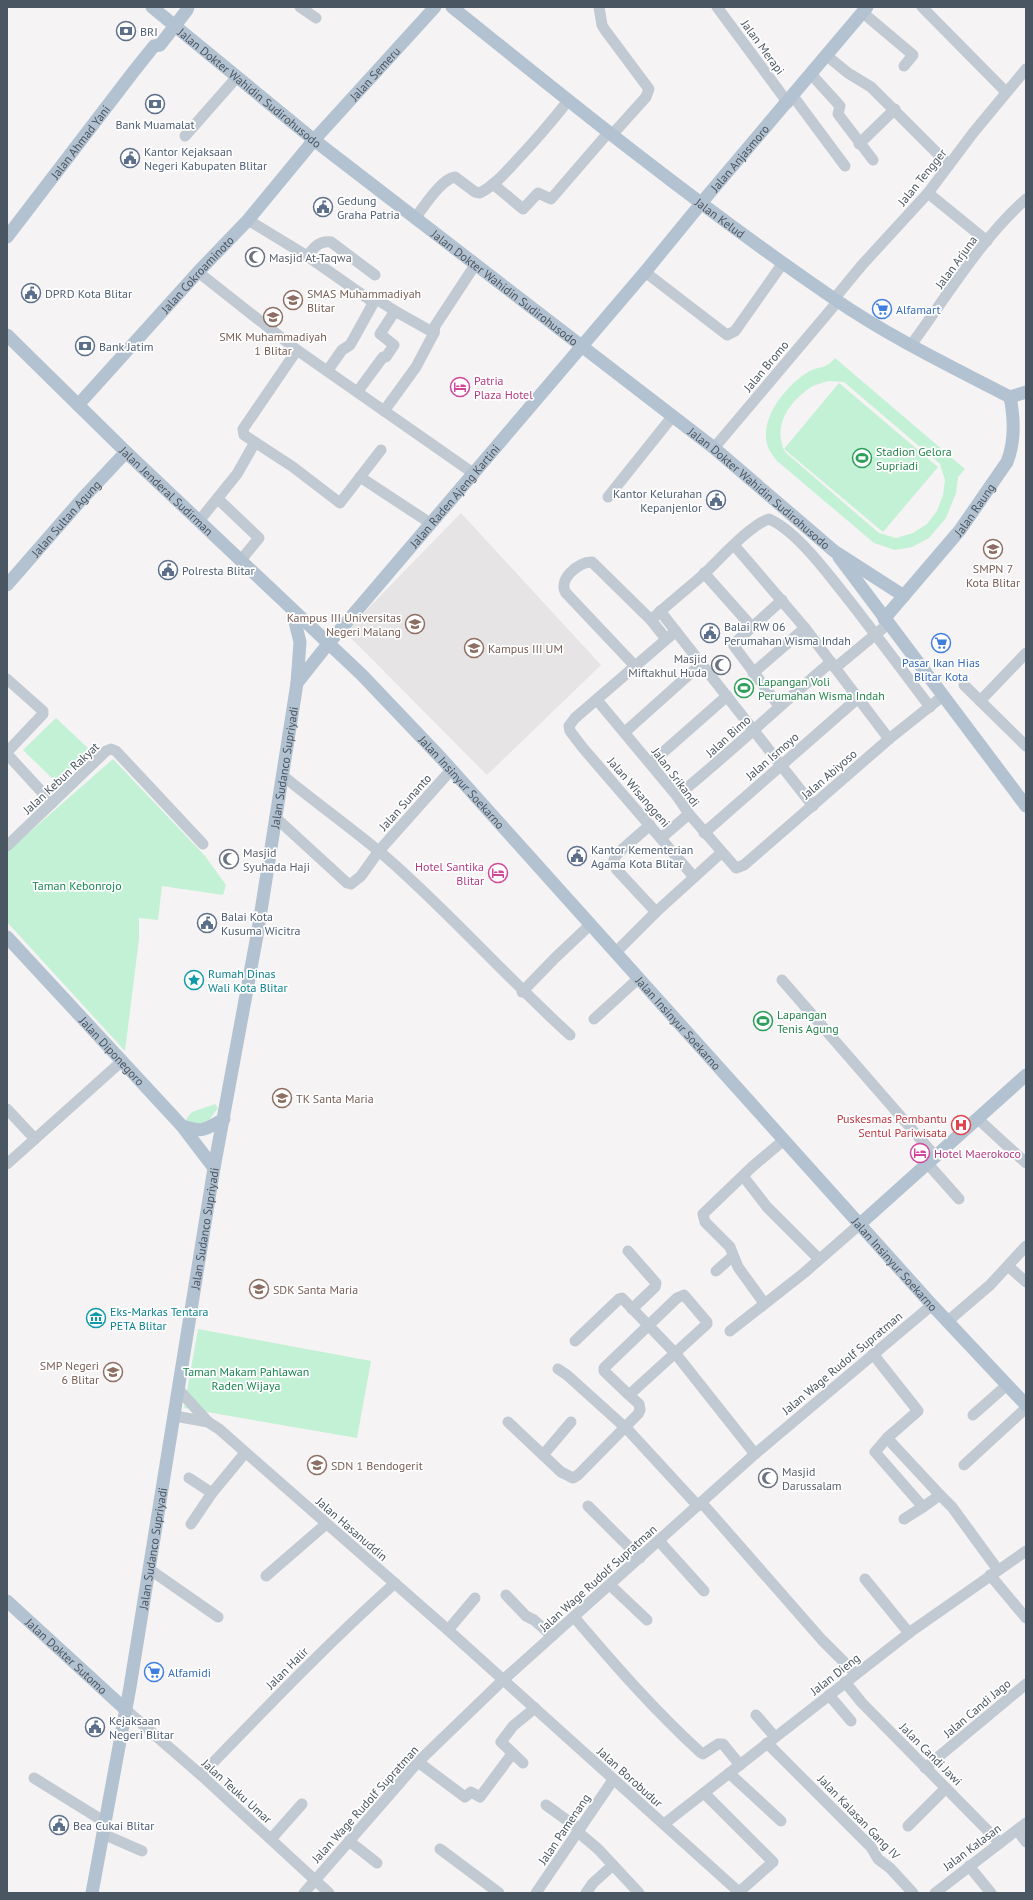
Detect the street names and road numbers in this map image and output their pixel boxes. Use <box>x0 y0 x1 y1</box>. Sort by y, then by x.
street label: Jalan Merapi <box>738 16 788 77</box>
street label: Jalan Dokter Wahidin Sudirohusodo <box>174 24 325 151</box>
street label: Jalan Semeru <box>346 43 403 104</box>
street label: Jalan Ahmad Yani <box>46 102 113 182</box>
street label: Jalan Anjasmoro <box>706 121 772 195</box>
street label: Jalan Tengger <box>894 145 950 209</box>
street label: Jalan Kelud <box>692 194 748 241</box>
street label: Jalan Dokter Wahidin Sudirohusodo <box>428 225 581 348</box>
street label: Jalan Cokroaminoto <box>157 232 237 317</box>
street label: Jalan Arjuna <box>931 233 980 292</box>
street label: Jalan Bromo <box>740 337 792 395</box>
street label: Jalan Dokter Wahidin Sudirohusodo <box>685 423 833 552</box>
street label: Jalan Raden Ajeng Kartini <box>406 441 503 551</box>
street label: Jalan Jenderal Sudirman <box>116 442 217 538</box>
street label: Jalan Sultan Agung <box>27 477 104 560</box>
street label: Jalan Raung <box>950 480 998 540</box>
street label: Jalan Sudanco Supriyadi <box>267 705 301 830</box>
street label: Jalan Bimo <box>702 712 753 761</box>
street label: Jalan Ismoyo <box>742 729 802 784</box>
street label: Jalan Insinyur Soekarno <box>415 731 508 832</box>
street label: Jalan Kebun Rakyat <box>19 739 102 818</box>
street label: Jalan Srikandi <box>648 744 703 810</box>
street label: Jalan Abiyoso <box>798 746 860 803</box>
street label: Jalan Wisanggeni <box>604 753 674 830</box>
street label: Jalan Sunanto <box>375 771 434 834</box>
street label: Jalan Insinyur Soekarno <box>632 972 725 1073</box>
street label: Jalan Diponegoro <box>76 1012 148 1088</box>
street label: Jalan Sudanco Supriyadi <box>187 1166 221 1291</box>
street label: Jalan Insinyur Soekarno <box>849 1213 941 1314</box>
street label: Jalan Wage Rudolf Supratman <box>778 1308 905 1418</box>
street label: Jalan Sudanco Supriyadi <box>135 1486 170 1611</box>
street label: Jalan Hasanuddin <box>313 1493 391 1564</box>
street label: Jalan Wage Rudolf Supratman <box>536 1522 660 1635</box>
street label: Jalan Dokter Sutomo <box>22 1614 111 1697</box>
street label: Jalan Halir <box>262 1644 311 1693</box>
street label: Jalan Dieng <box>806 1650 863 1699</box>
street label: Jalan Candi Jago <box>940 1676 1014 1741</box>
street label: Jalan Candi Jawi <box>896 1719 965 1788</box>
street label: Jalan Wage Rudolf Supratman <box>308 1742 421 1866</box>
street label: Jalan Borobudur <box>594 1743 666 1810</box>
street label: Jalan Teuku Umar <box>198 1755 275 1826</box>
street label: Jalan Kalasan Gang IV <box>814 1771 903 1862</box>
street label: Jalan Pamenang <box>534 1791 593 1868</box>
street label: Jalan Kalasan <box>939 1820 1004 1874</box>

